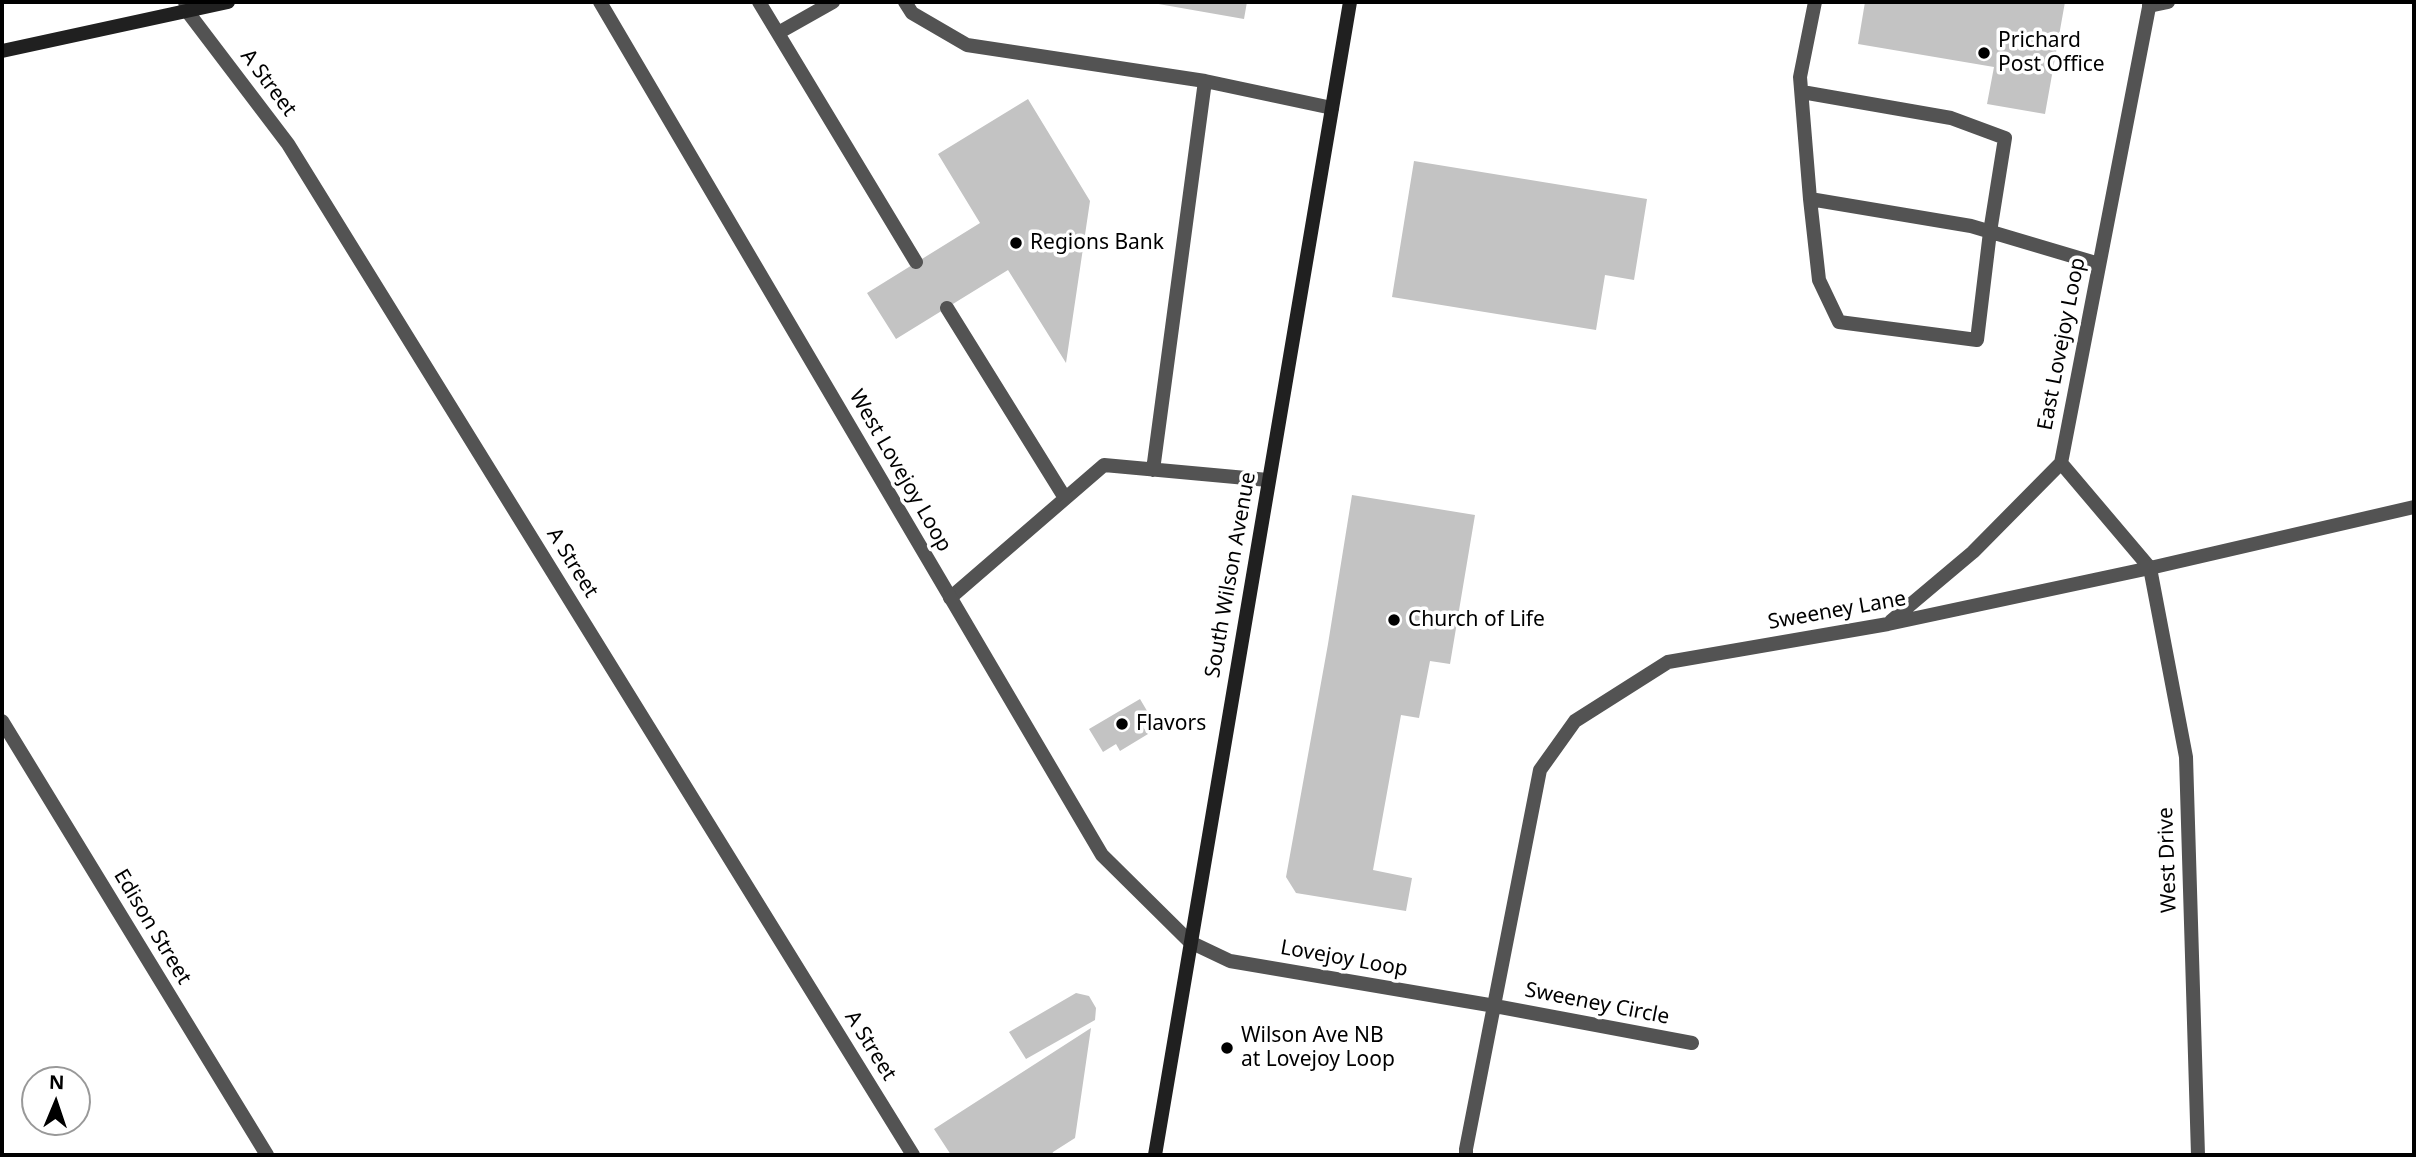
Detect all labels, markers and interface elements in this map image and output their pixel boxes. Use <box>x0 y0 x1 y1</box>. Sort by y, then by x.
place label: Prichard Post Office <box>1998 28 2105 78</box>
street label: A Street <box>235 44 301 122</box>
marker: Prichard Post Office <box>1976 45 1992 61</box>
place label: Regions Bank <box>1030 230 1164 256</box>
marker: Regions Bank <box>1008 235 1024 251</box>
street label: East Lovejoy Loop <box>2033 255 2091 433</box>
street label: West Lovejoy Loop <box>843 385 957 557</box>
street label: South Wilson Avenue <box>1200 470 1262 680</box>
street label: A Street <box>541 523 603 603</box>
street label: Sweeney Lane <box>1766 586 1908 636</box>
place label: Church of Life <box>1408 607 1545 633</box>
marker: Church of Life <box>1386 612 1402 628</box>
place label: Flavors <box>1136 711 1206 737</box>
marker: Flavors <box>1114 716 1130 732</box>
street label: West Drive <box>2154 807 2182 913</box>
street label: Edison Street <box>108 865 196 989</box>
street label: Lovejoy Loop <box>1278 935 1410 983</box>
street label: Sweeney Circle <box>1523 978 1671 1030</box>
street label: A Street <box>839 1006 901 1086</box>
place label: Wilson Ave NB at Lovejoy Loop <box>1241 1023 1395 1073</box>
marker: Wilson Ave NB at Lovejoy Loop <box>1219 1040 1235 1056</box>
north arrow <box>21 1066 91 1136</box>
text: N <box>48 1069 65 1095</box>

